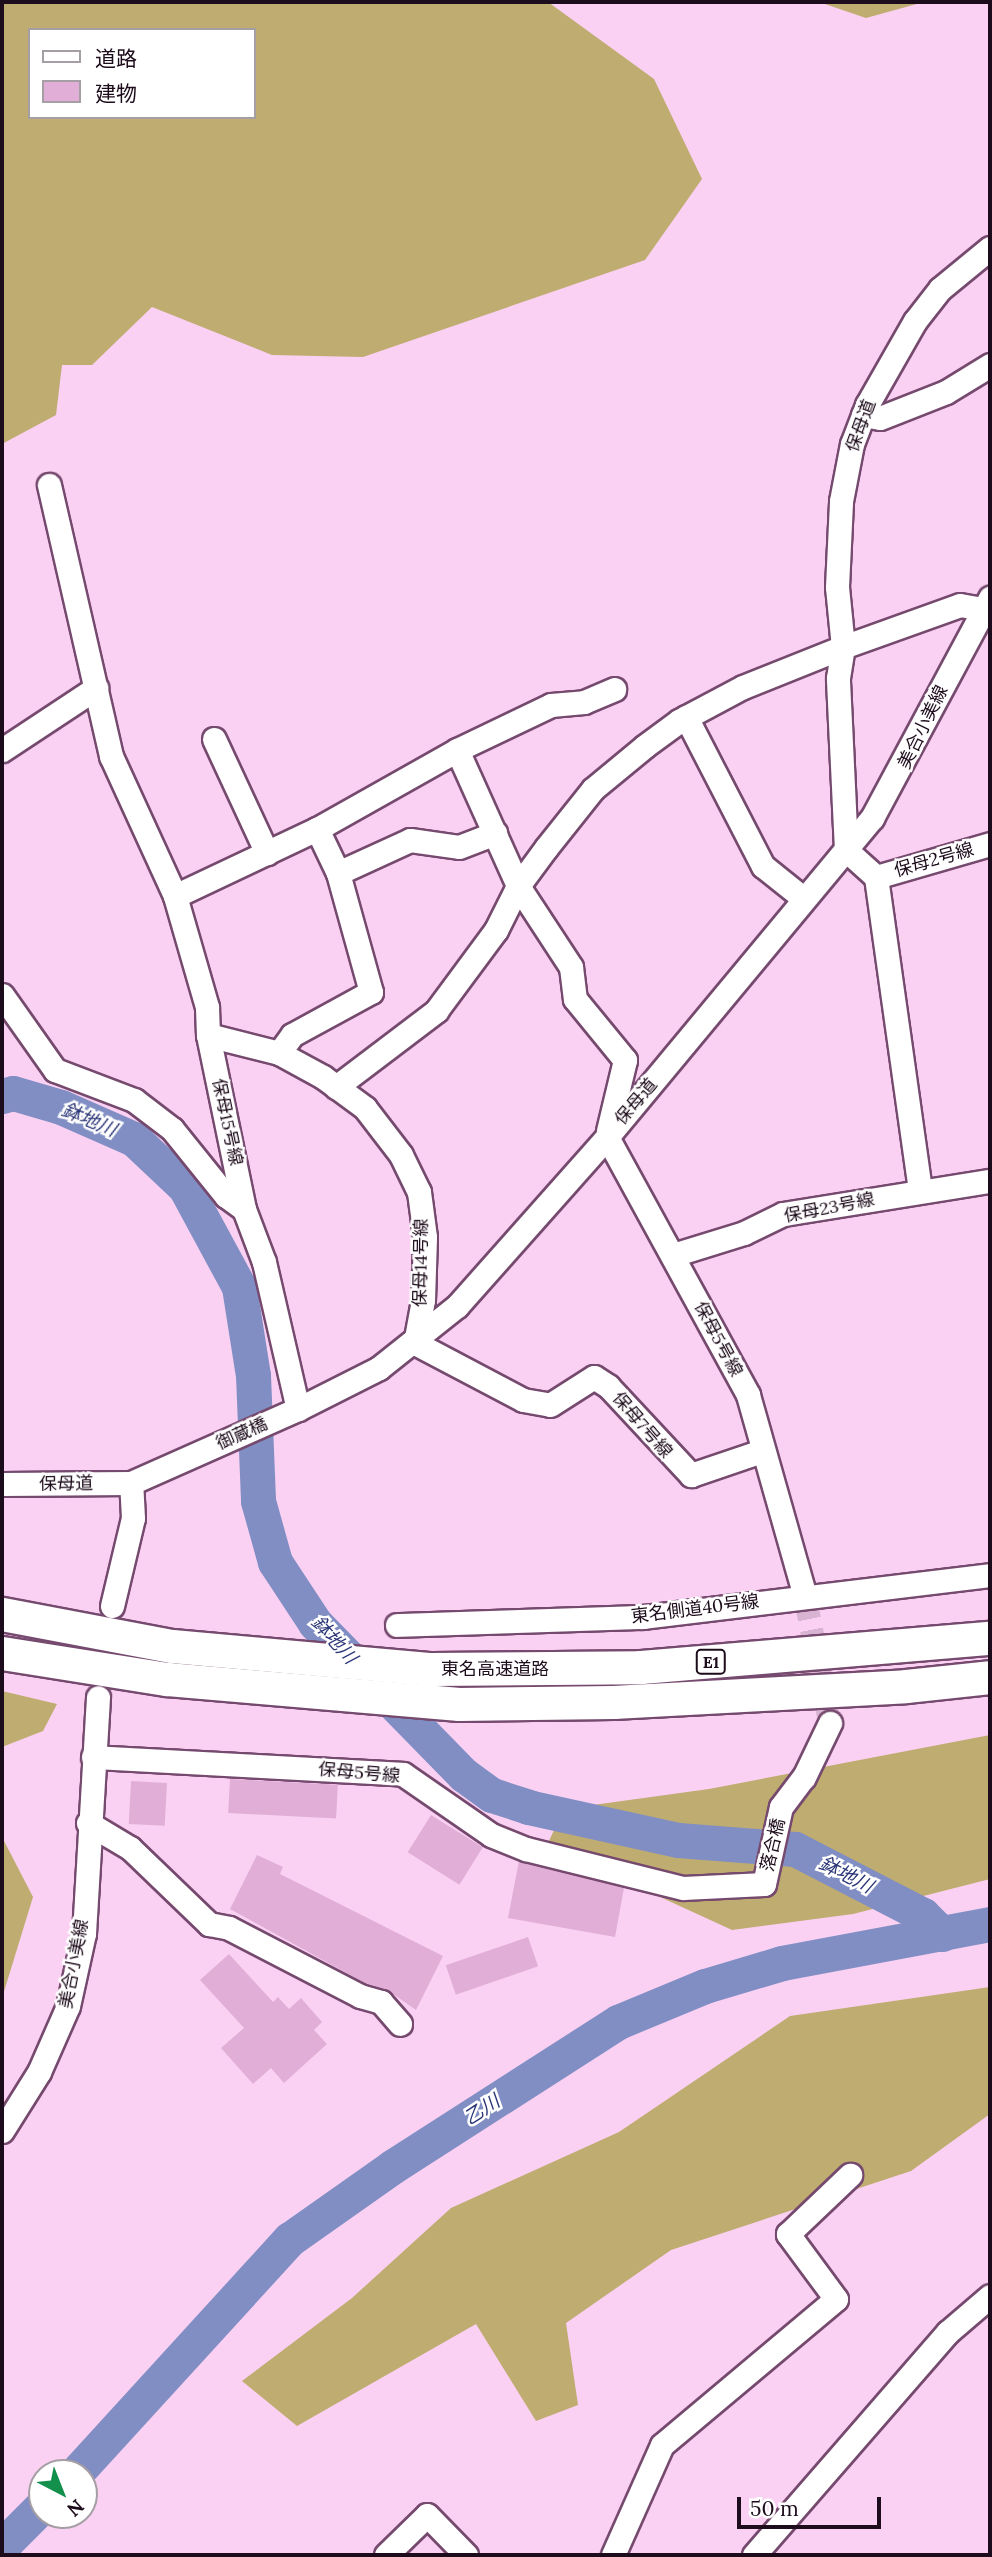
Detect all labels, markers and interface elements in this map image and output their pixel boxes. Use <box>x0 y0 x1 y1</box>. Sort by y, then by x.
legend <box>28 28 256 119</box>
text: 道路 <box>95 45 137 72</box>
text: 建物 <box>95 80 137 107</box>
street label: 保母道 <box>842 397 880 455</box>
street label: 美合小美線 <box>894 682 952 772</box>
street label: 保母2号線 <box>892 838 976 882</box>
street label: 保母道 <box>610 1074 662 1130</box>
street label: 保母15号線 <box>207 1077 247 1167</box>
water label: 鉢地川 <box>58 1098 120 1142</box>
street label: 保母23号線 <box>782 1189 876 1227</box>
street label: 保母14号線 <box>409 1219 433 1307</box>
street label: 保母5号線 <box>689 1298 747 1380</box>
street label: 保母7号線 <box>608 1388 676 1462</box>
street label: 御蔵橋 <box>213 1413 271 1455</box>
street label: 保母道 <box>39 1473 93 1495</box>
street label: 東名側道40号線 <box>630 1590 760 1628</box>
water label: 鉢地川 <box>306 1611 362 1669</box>
road number: E1 <box>695 1650 727 1674</box>
street label: 東名高速道路 <box>441 1658 549 1680</box>
street label: 保母5号線 <box>317 1759 401 1787</box>
street label: 落合橋 <box>756 1816 790 1874</box>
water label: 鉢地川 <box>815 1852 877 1898</box>
street label: 美合小美線 <box>55 1918 93 2010</box>
water label: 乙川 <box>460 2090 504 2130</box>
north arrow <box>28 2459 98 2529</box>
scale bar <box>740 2484 884 2528</box>
text: N <box>62 2494 89 2522</box>
text: 50 m <box>750 2495 799 2522</box>

